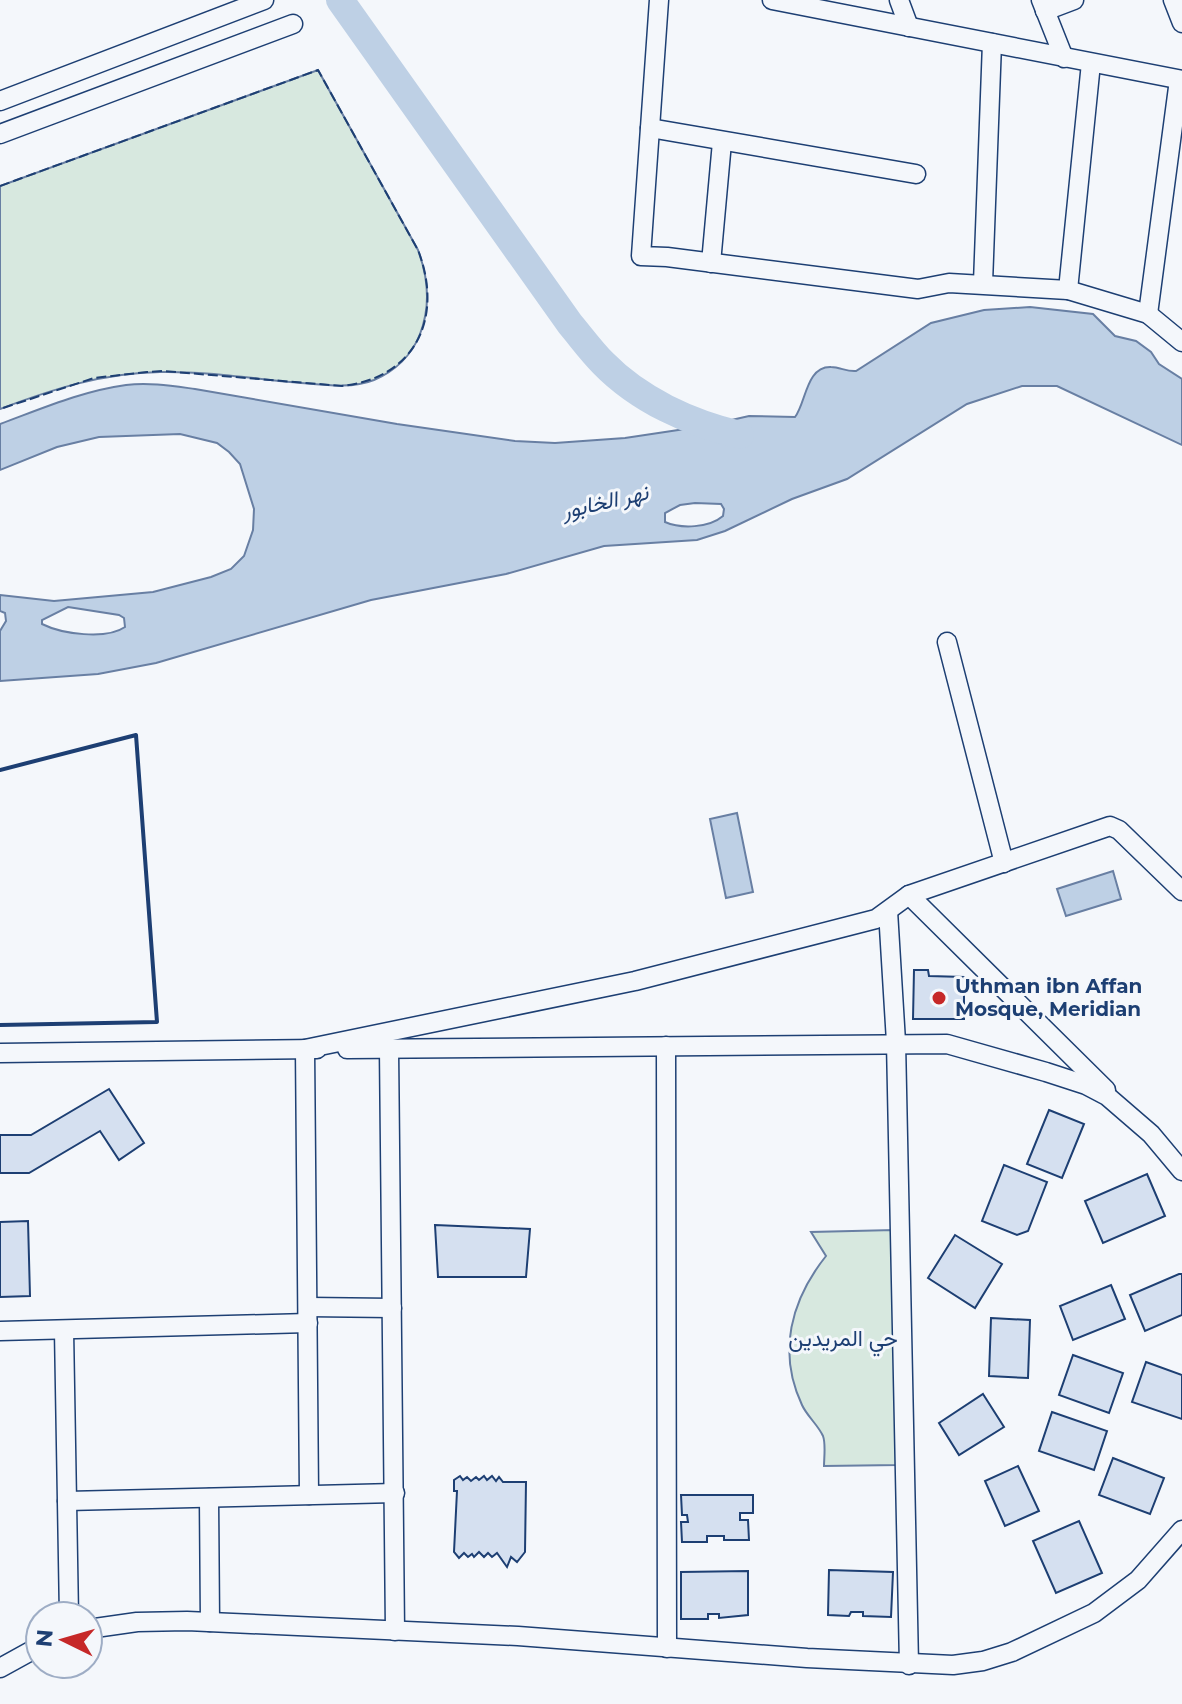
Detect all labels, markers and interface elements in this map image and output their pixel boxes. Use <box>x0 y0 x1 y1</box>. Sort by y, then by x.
water label: نهر الخابور <box>557 478 652 525</box>
place label: Uthman ibn Affan Mosque, Meridian <box>955 974 1142 1021</box>
marker: Uthman ibn Affan Mosque, Meridian <box>930 989 948 1007</box>
district label: حي المريدين <box>788 1325 898 1357</box>
north arrow <box>24 1600 104 1680</box>
text: N <box>30 1628 59 1648</box>

